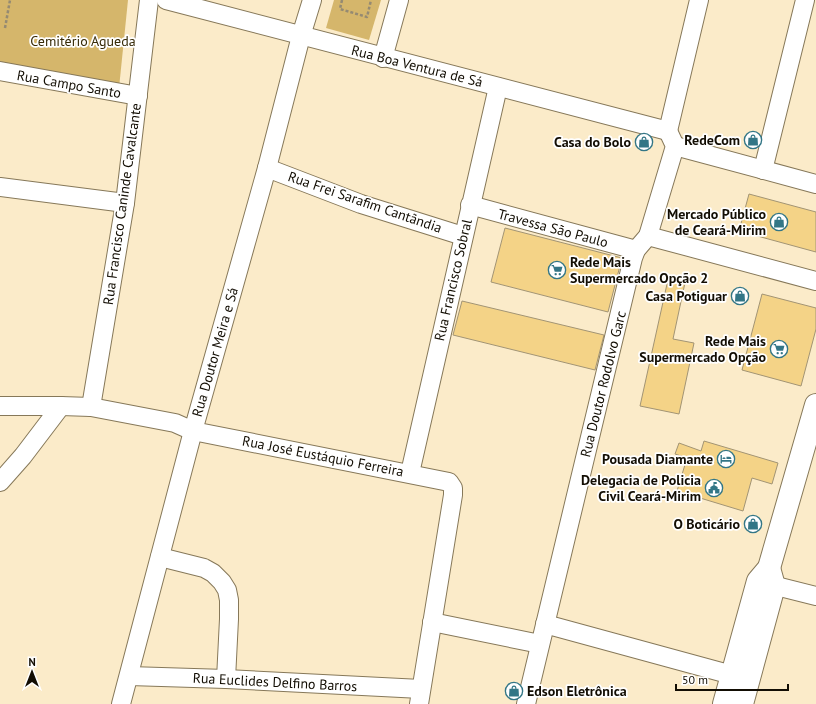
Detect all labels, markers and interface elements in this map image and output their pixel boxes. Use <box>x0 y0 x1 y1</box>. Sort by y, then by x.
park label: Cemitério Agueda <box>30 32 136 50</box>
street label: Rua Boa Ventura de Sá <box>349 41 485 91</box>
street label: Rua Campo Santo <box>16 66 122 102</box>
street label: Rua Francisco Caninde Cavalcante <box>99 102 145 306</box>
shop icon: RedeCom <box>743 130 763 150</box>
place label: RedeCom <box>684 131 740 149</box>
shop icon: Casa do Bolo <box>634 132 654 152</box>
place label: Casa do Bolo <box>554 133 631 151</box>
street label: Rua Frei Sarafim Cantãndia <box>286 167 444 237</box>
street label: Travessa São Paulo <box>496 205 610 251</box>
place label: Mercado Público de Ceará-Mirim <box>667 205 766 239</box>
shop icon: Mercado Público de Ceará-Mirim <box>769 212 789 232</box>
street label: Rua Francisco Sobral <box>430 217 476 343</box>
place label: Rede Mais Supermercado Opção 2 <box>570 253 708 287</box>
supermarket icon: Rede Mais Supermercado Opção 2 <box>547 260 567 280</box>
street label: Rua Doutor Meira e Sá <box>188 285 242 419</box>
shop icon: Casa Potiguar <box>730 286 750 306</box>
place label: Casa Potiguar <box>645 287 727 305</box>
street label: Rua Doutor Rodolvo Garc <box>576 309 630 459</box>
place label: Rede Mais Supermercado Opção <box>639 332 766 366</box>
supermarket icon: Rede Mais Supermercado Opção <box>769 339 789 359</box>
street label: Rua José Eustáquio Ferreira <box>241 432 405 480</box>
hotel icon: Pousada Diamante <box>716 449 736 469</box>
place label: Pousada Diamante <box>602 450 713 468</box>
place label: Delegacia de Policia Civil Ceará-Mirim <box>581 471 701 505</box>
public building icon: Delegacia de Policia Civil Ceará-Mirim <box>704 478 724 498</box>
shop icon: O Boticário <box>743 514 763 534</box>
place label: O Boticário <box>674 515 740 533</box>
north arrow <box>12 652 52 692</box>
text: N <box>28 655 36 669</box>
scale bar <box>676 666 788 692</box>
street label: Rua Euclides Delfino Barros <box>192 669 358 695</box>
text: 50 m <box>682 672 708 687</box>
shop icon: Edson Eletrônica <box>504 681 524 701</box>
place label: Edson Eletrônica <box>527 682 627 700</box>

